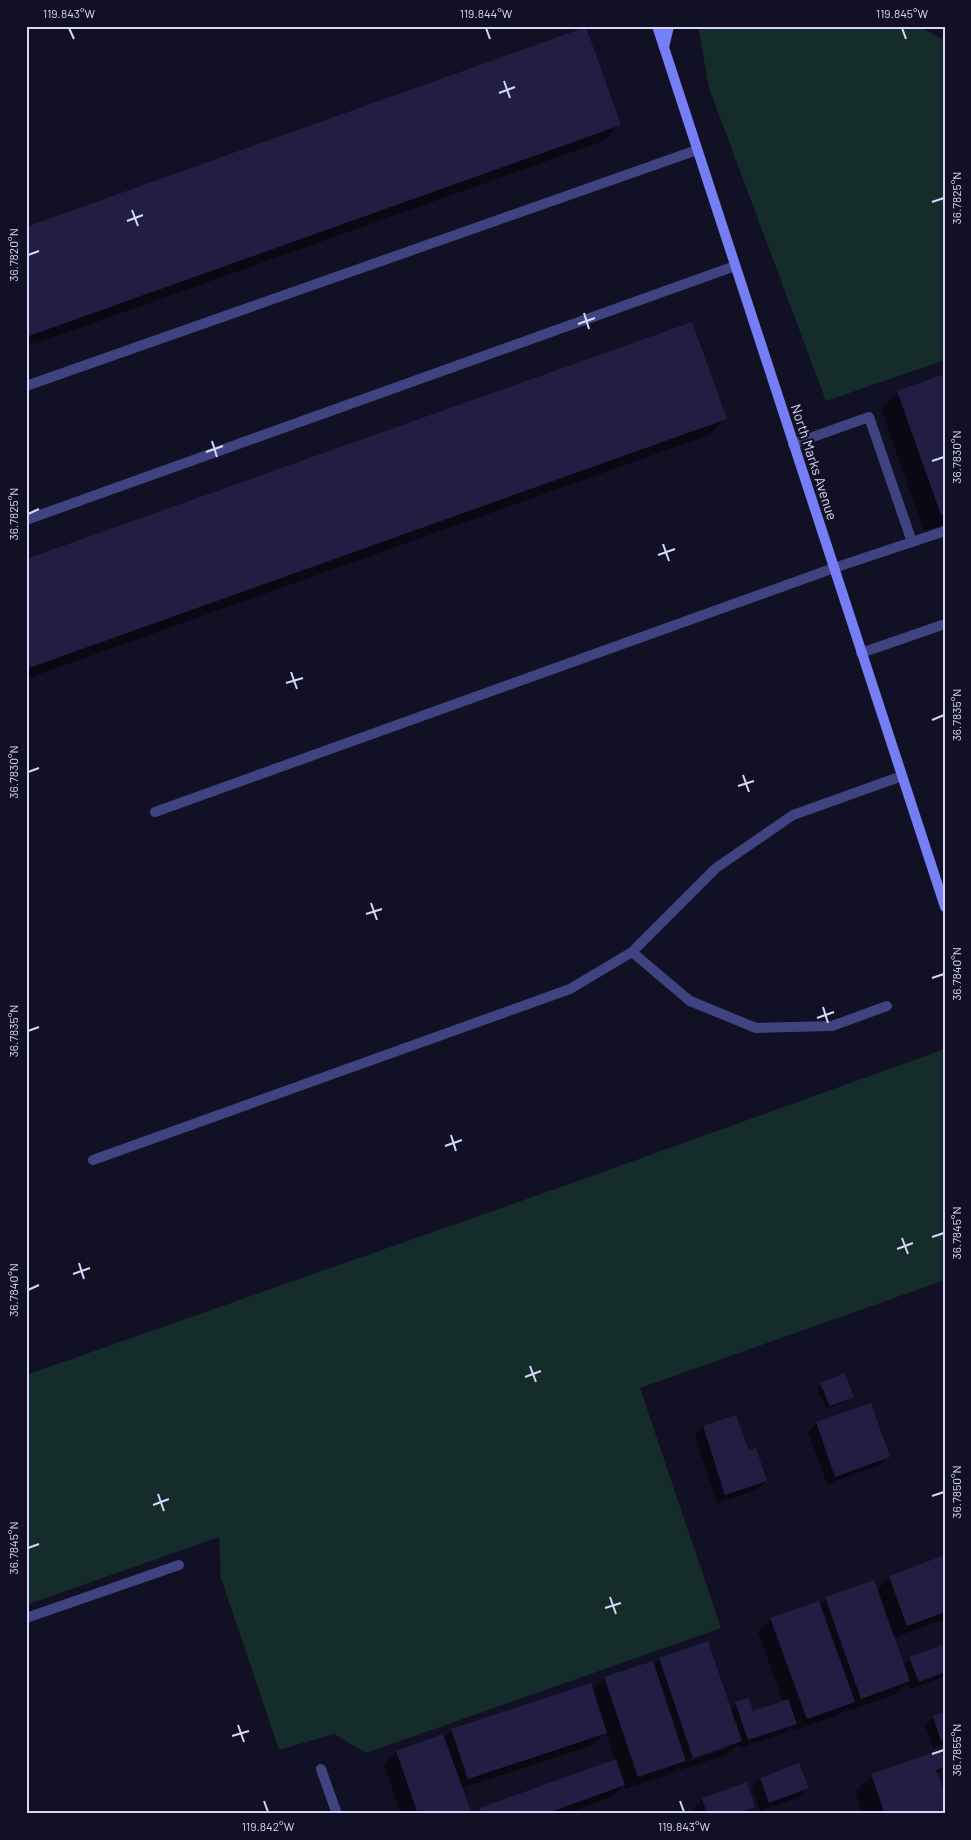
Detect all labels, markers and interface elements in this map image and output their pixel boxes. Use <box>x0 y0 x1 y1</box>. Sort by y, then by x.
text: 119.843°W <box>43 6 96 20</box>
text: 119.844°W <box>460 6 513 20</box>
text: 119.845°W <box>876 6 929 20</box>
text: 36.7825°N <box>949 172 963 224</box>
text: 36.7820°N <box>6 228 20 282</box>
street label: North Marks Avenue <box>788 402 841 522</box>
text: 36.7830°N <box>949 430 963 484</box>
text: 36.7825°N <box>6 488 20 540</box>
text: 36.7835°N <box>949 689 963 741</box>
text: 36.7830°N <box>6 745 20 799</box>
text: 36.7840°N <box>949 947 963 1001</box>
text: 36.7835°N <box>6 1005 20 1057</box>
text: 36.7845°N <box>949 1206 963 1260</box>
text: 36.7840°N <box>6 1263 20 1317</box>
text: 36.7850°N <box>949 1465 963 1519</box>
text: 36.7845°N <box>6 1521 20 1575</box>
text: 36.7855°N <box>949 1724 963 1776</box>
text: 119.842°W <box>242 1819 295 1833</box>
text: 119.843°W <box>658 1819 711 1833</box>

